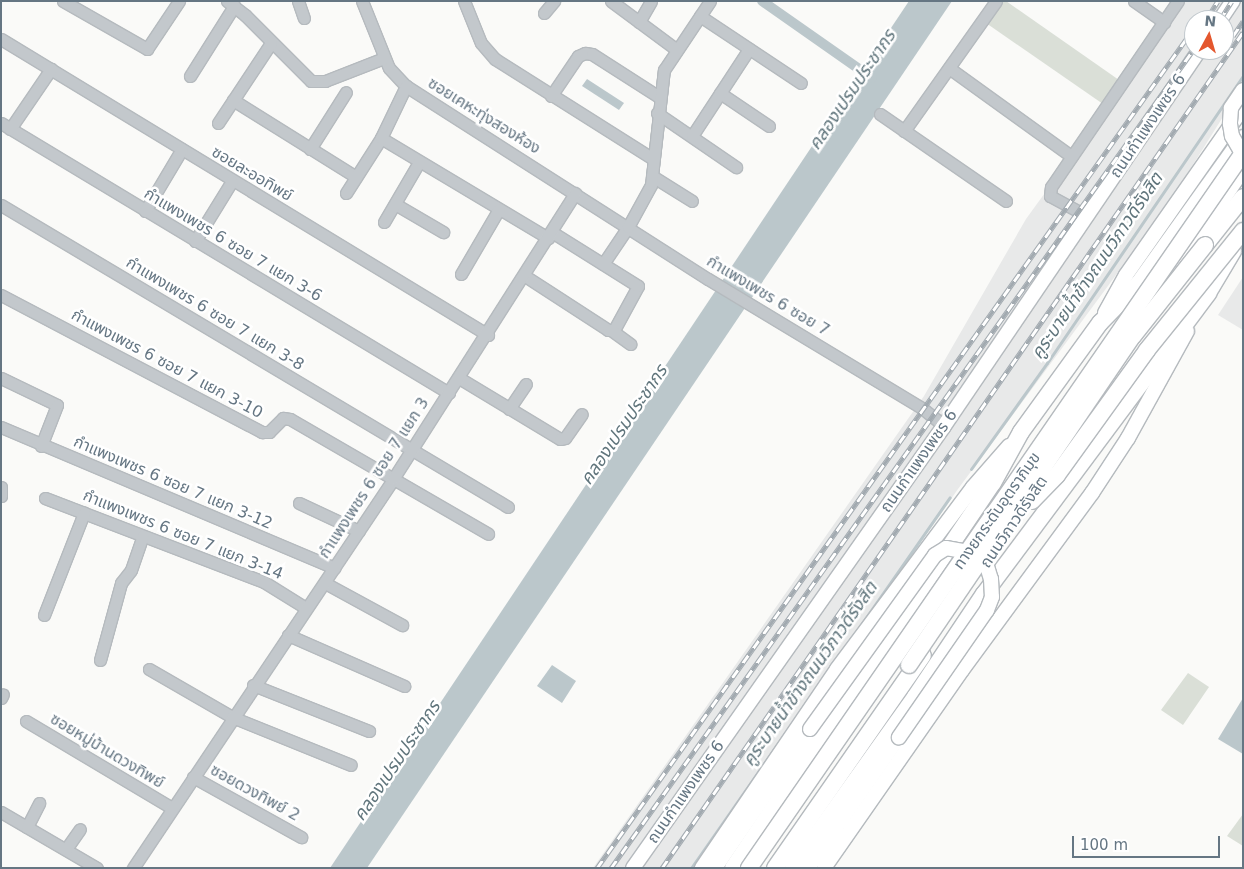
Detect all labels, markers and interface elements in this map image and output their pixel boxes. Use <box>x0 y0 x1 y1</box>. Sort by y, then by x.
north arrow <box>1184 10 1234 60</box>
text: N <box>1204 13 1217 30</box>
water label: คลองเปรมประชากร <box>804 26 900 154</box>
street label: ถนนกำแพงเพชร 6 <box>1106 70 1190 182</box>
street label: ซอยเคหะทุ่งสองห้อง <box>424 74 544 158</box>
street label: ซอยละออทิพย์ <box>208 142 296 206</box>
water label: คูระบายน้ำข้างถนนวิภาวดีรังสิต <box>1027 169 1167 363</box>
street label: กำแพงเพชร 6 ซอย 7 แยก 3-6 <box>141 184 325 306</box>
street label: กำแพงเพชร 6 ซอย 7 <box>703 252 833 340</box>
street label: กำแพงเพชร 6 ซอย 7 แยก 3-8 <box>123 253 307 375</box>
street label: กำแพงเพชร 6 ซอย 7 แยก 3-10 <box>68 305 266 423</box>
water label: คลองเปรมประชากร <box>576 361 672 489</box>
street label: กำแพงเพชร 6 ซอย 7 แยก 3 <box>315 394 433 562</box>
street label: ถนนกำแพงเพชร 6 <box>876 406 962 516</box>
street label: กำแพงเพชร 6 ซอย 7 แยก 3-12 <box>71 432 275 534</box>
street label: ทางยกระดับอุตราภิมุข <box>949 449 1045 573</box>
street label: ถนนวิภาวดีรังสิต <box>976 472 1052 572</box>
street label: กำแพงเพชร 6 ซอย 7 แยก 3-14 <box>80 486 286 584</box>
water label: คูระบายน้ำข้างถนนวิภาวดีรังสิต <box>738 578 882 770</box>
water label: คลองเปรมประชากร <box>349 697 445 825</box>
street label: ซอยหมู่บ้านดวงทิพย์ <box>47 709 167 793</box>
street label: ถนนกำแพงเพชร 6 <box>643 737 729 847</box>
street label: ซอยดวงทิพย์ 2 <box>207 760 303 826</box>
scale bar <box>1074 826 1222 858</box>
text: 100 m <box>1080 836 1128 854</box>

